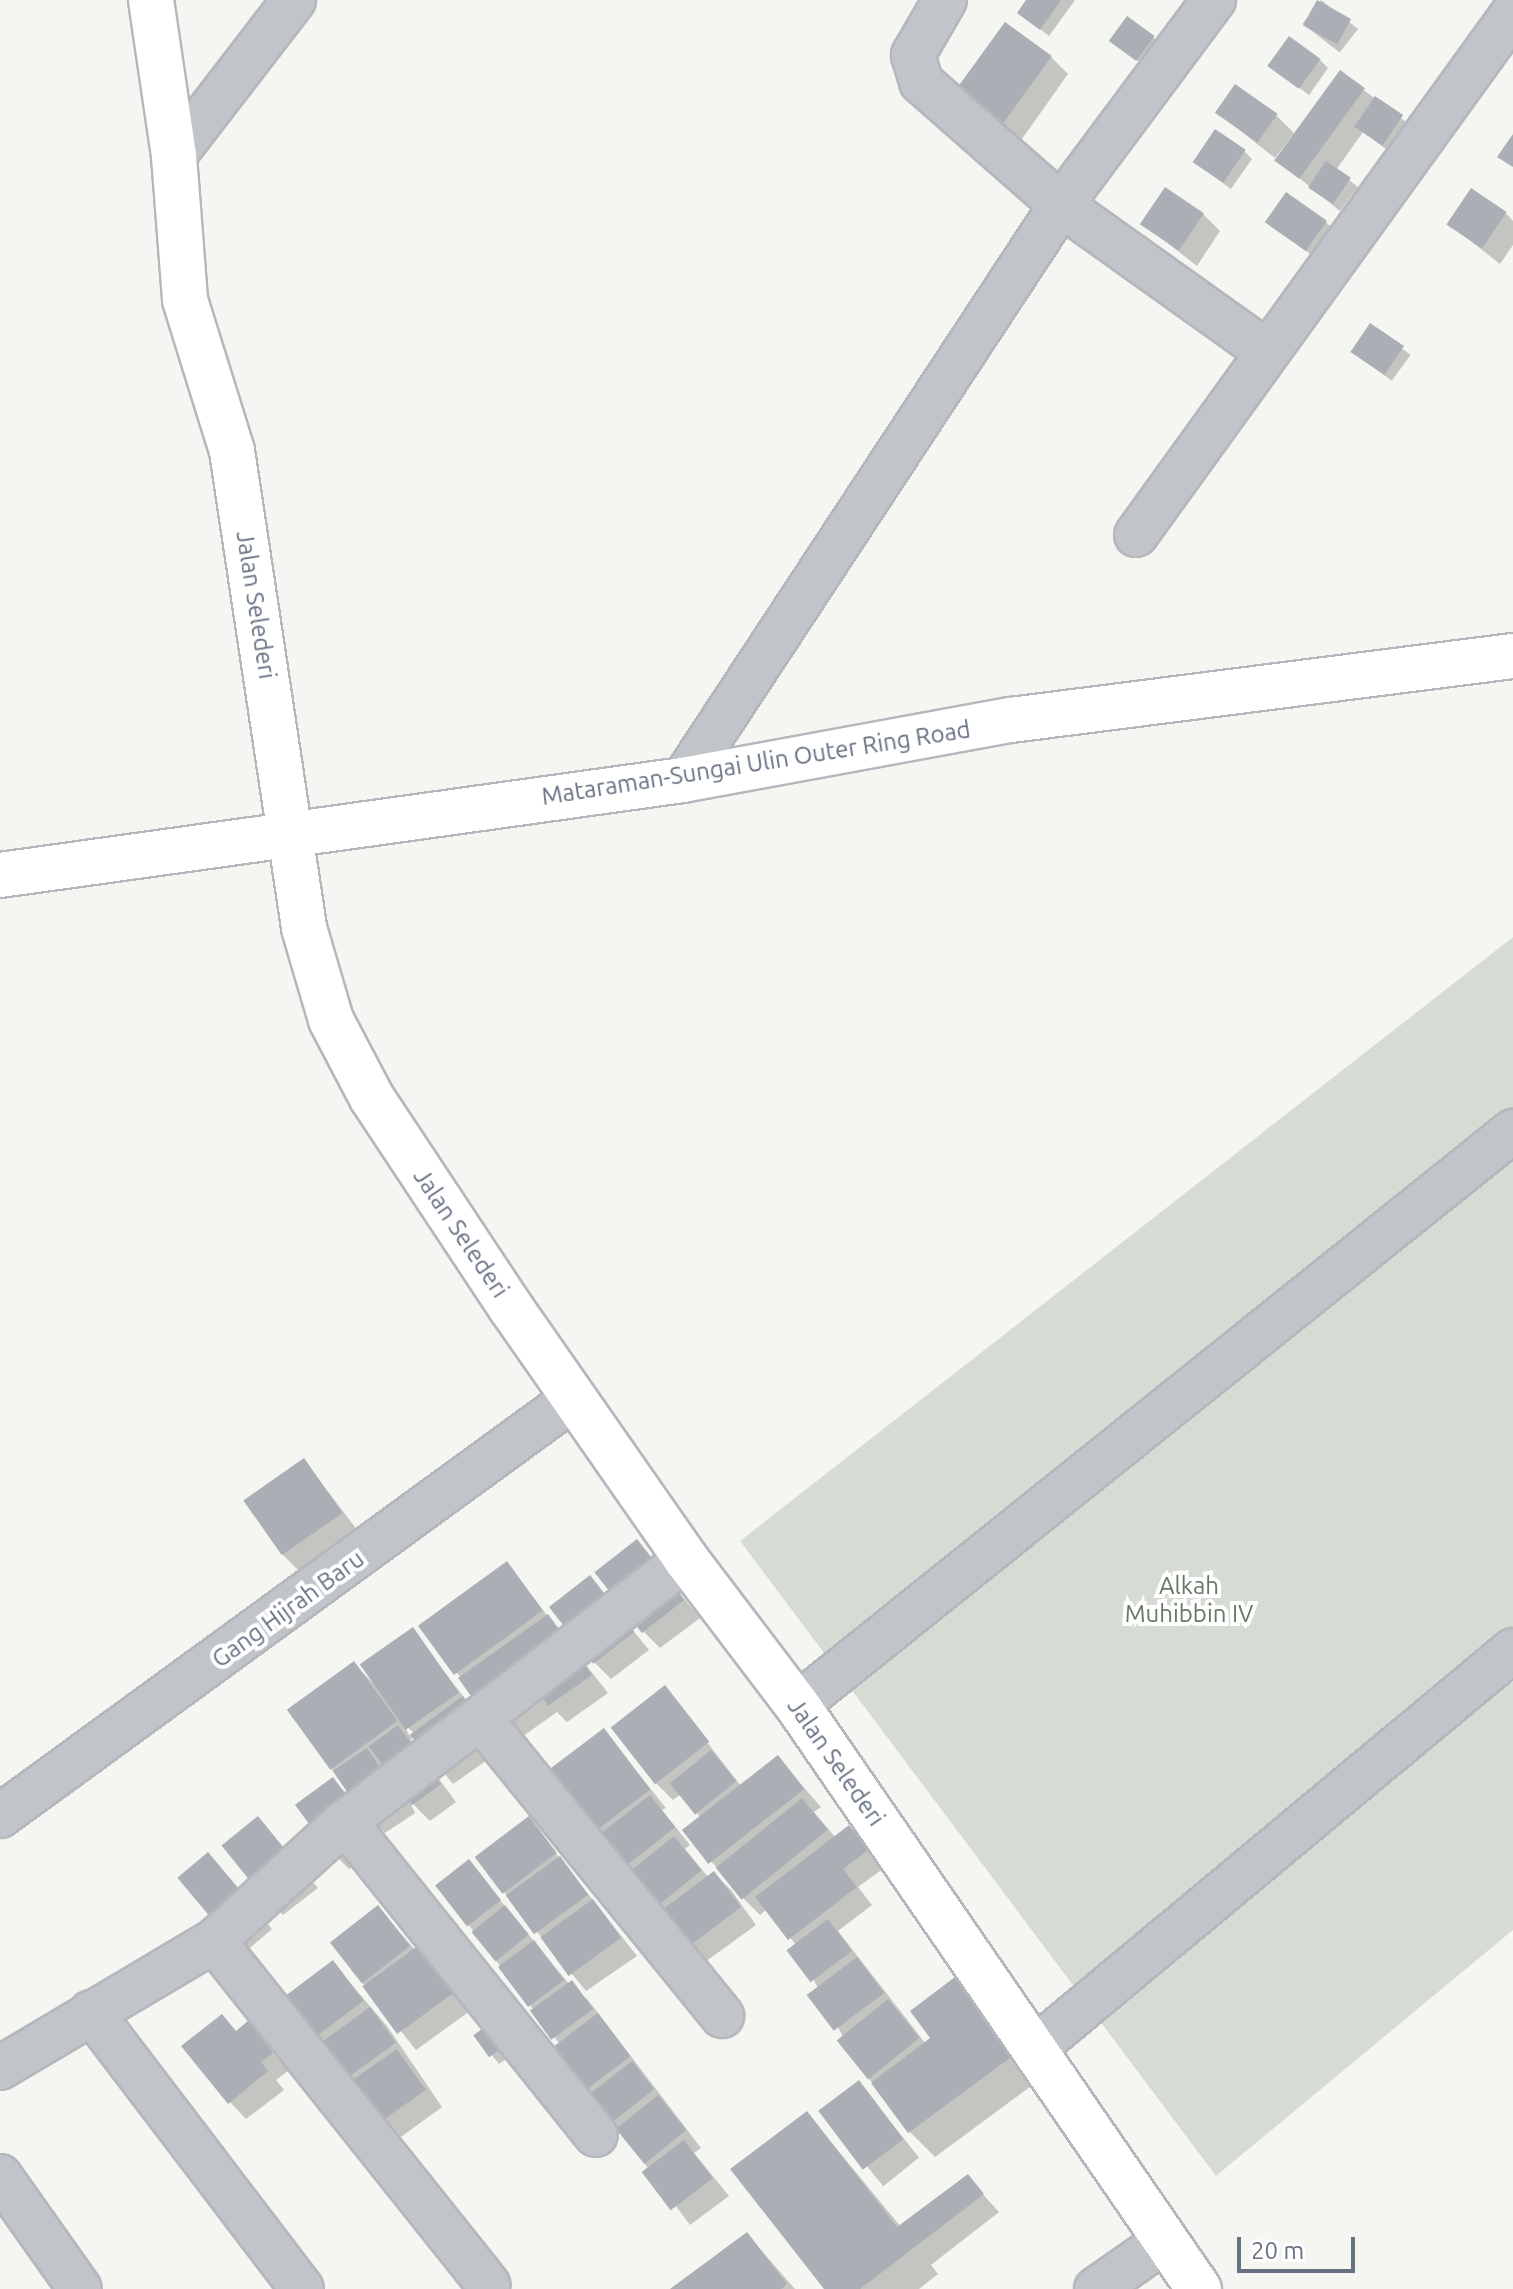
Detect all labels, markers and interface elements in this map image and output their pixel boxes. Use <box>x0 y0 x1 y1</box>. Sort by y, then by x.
street label: Jalan Selederi <box>230 529 282 681</box>
street label: Mataraman-Sungai Ulin Outer Ring Road <box>539 715 973 811</box>
street label: Jalan Selederi <box>407 1163 515 1303</box>
street label: Gang Hijrah Baru <box>206 1544 370 1674</box>
park label: Alkah Muhibbin IV <box>1125 1572 1253 1628</box>
street label: Jalan Selederi <box>781 1692 891 1832</box>
scale bar <box>1241 2221 1359 2271</box>
text: 20 m <box>1251 2237 1304 2264</box>

